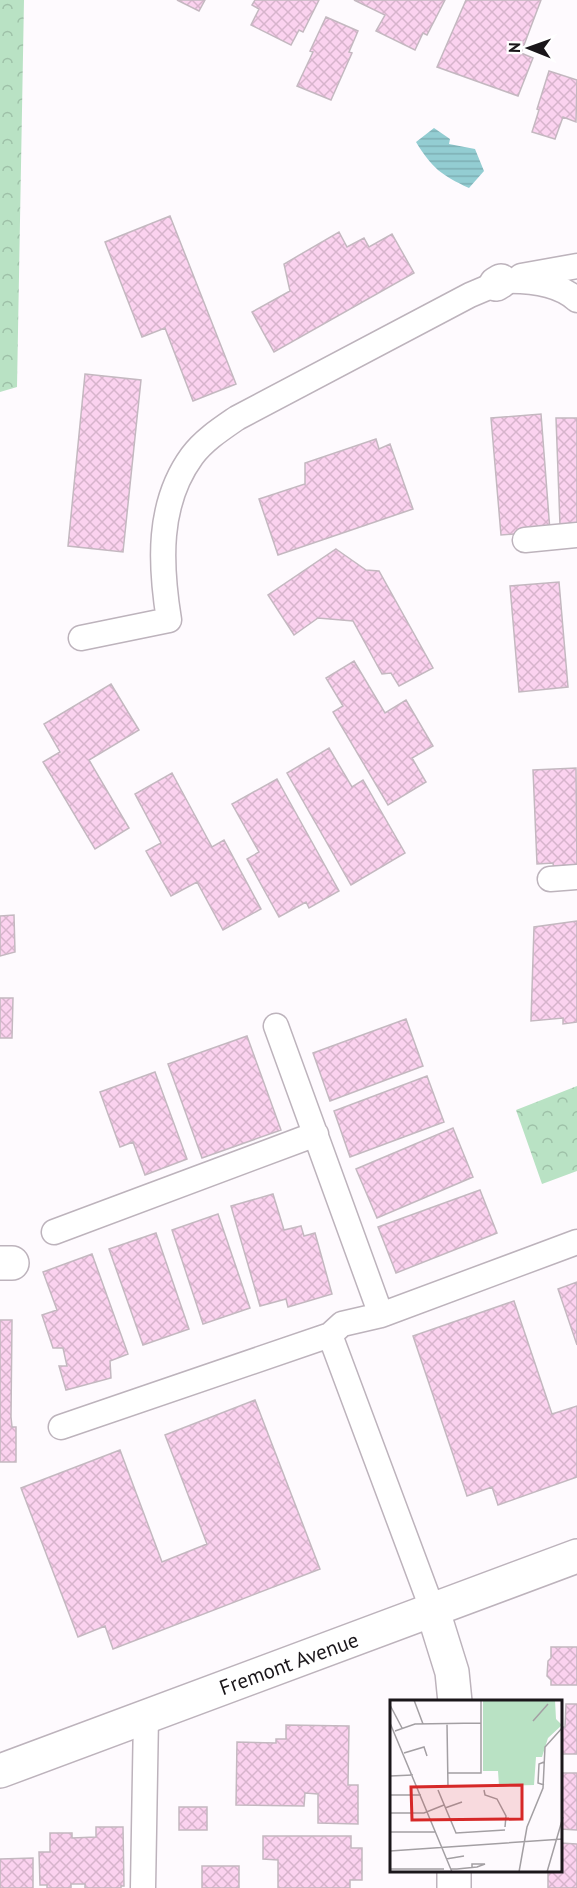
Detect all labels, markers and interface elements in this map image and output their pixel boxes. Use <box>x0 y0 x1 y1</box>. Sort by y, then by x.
north arrow <box>499 18 559 78</box>
text: N <box>504 42 524 53</box>
street label: Fremont Avenue <box>216 1626 362 1701</box>
inset map <box>390 1700 562 1873</box>

